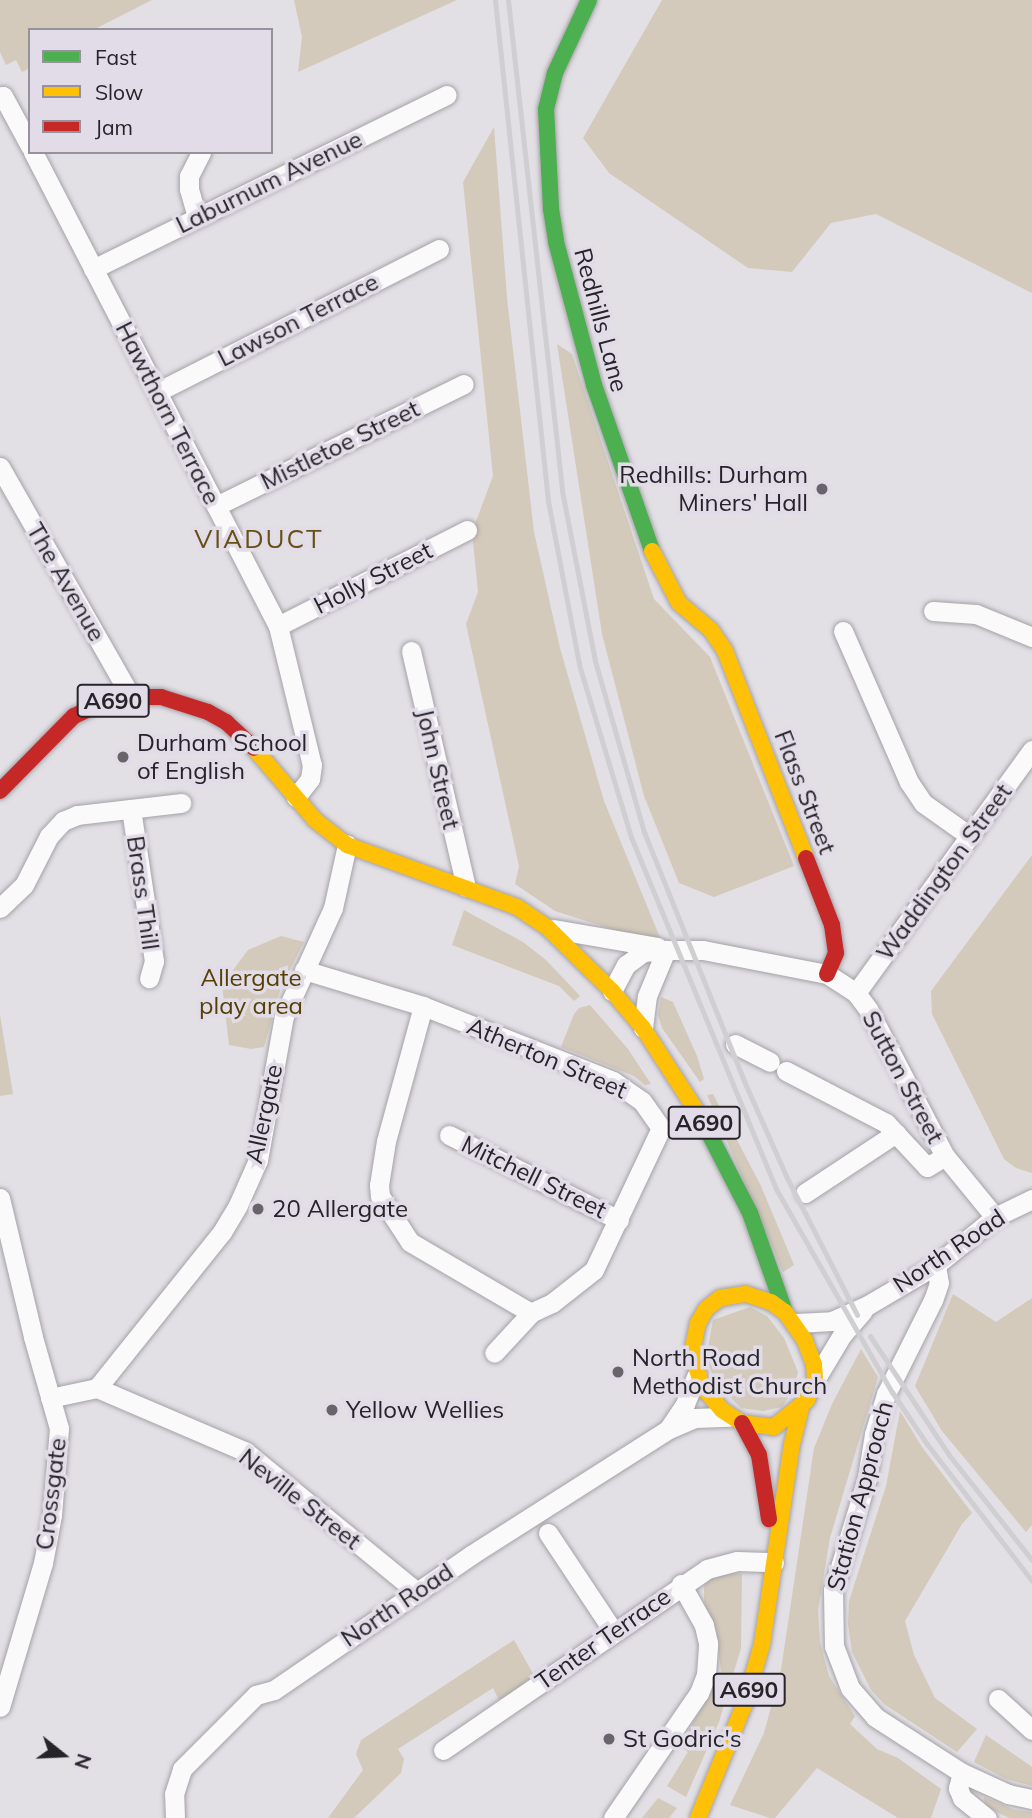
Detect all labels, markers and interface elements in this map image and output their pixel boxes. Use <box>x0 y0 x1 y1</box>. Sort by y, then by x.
legend <box>28 28 273 154</box>
text: Fast <box>95 44 137 70</box>
text: Slow <box>95 79 143 105</box>
text: Jam <box>95 114 133 140</box>
street label: Laburnum Avenue <box>171 125 367 239</box>
street label: Redhills Lane <box>568 245 634 395</box>
street label: Lawson Terrace <box>213 267 383 373</box>
street label: Hawthorn Terrace <box>110 317 226 509</box>
street label: Mistletoe Street <box>256 394 424 496</box>
place label: Redhills: Durham Miners' Hall <box>619 461 808 517</box>
marker: Redhills: Durham Miners' Hall <box>814 481 830 497</box>
street label: The Avenue <box>21 518 111 646</box>
district label: VIADUCT <box>195 523 323 555</box>
street label: Holly Street <box>309 536 437 620</box>
road number: A690 <box>76 681 150 720</box>
street label: John Street <box>410 706 466 832</box>
street label: Flass Street <box>768 726 842 858</box>
place label: Durham School of English <box>137 729 307 785</box>
marker: Durham School of English <box>115 749 131 765</box>
street label: Waddington Street <box>870 778 1018 966</box>
street label: Brass Thill <box>121 834 165 952</box>
park label: Allergate play area <box>199 964 303 1020</box>
street label: Sutton Street <box>856 1006 950 1148</box>
street label: Atherton Street <box>463 1011 631 1105</box>
street label: Allergate <box>239 1062 289 1166</box>
road number: A690 <box>667 1104 741 1142</box>
street label: Mitchell Street <box>457 1130 611 1224</box>
place label: 20 Allergate <box>272 1195 408 1223</box>
marker: 20 Allergate <box>250 1201 266 1217</box>
street label: North Road <box>888 1203 1010 1299</box>
place label: North Road Methodist Church <box>632 1344 827 1400</box>
marker: North Road Methodist Church <box>610 1364 626 1380</box>
place label: Yellow Wellies <box>346 1396 504 1424</box>
street label: Station Approach <box>821 1398 899 1594</box>
marker: Yellow Wellies <box>324 1402 340 1418</box>
street label: Crossgate <box>30 1436 72 1552</box>
street label: Neville Street <box>233 1443 367 1555</box>
street label: North Road <box>336 1557 458 1653</box>
street label: Tenter Terrace <box>530 1582 676 1696</box>
road number: A690 <box>712 1670 786 1709</box>
north arrow <box>28 1720 98 1790</box>
place label: St Godric's <box>623 1725 742 1753</box>
marker: St Godric's <box>601 1731 617 1747</box>
text: N <box>69 1751 97 1772</box>

